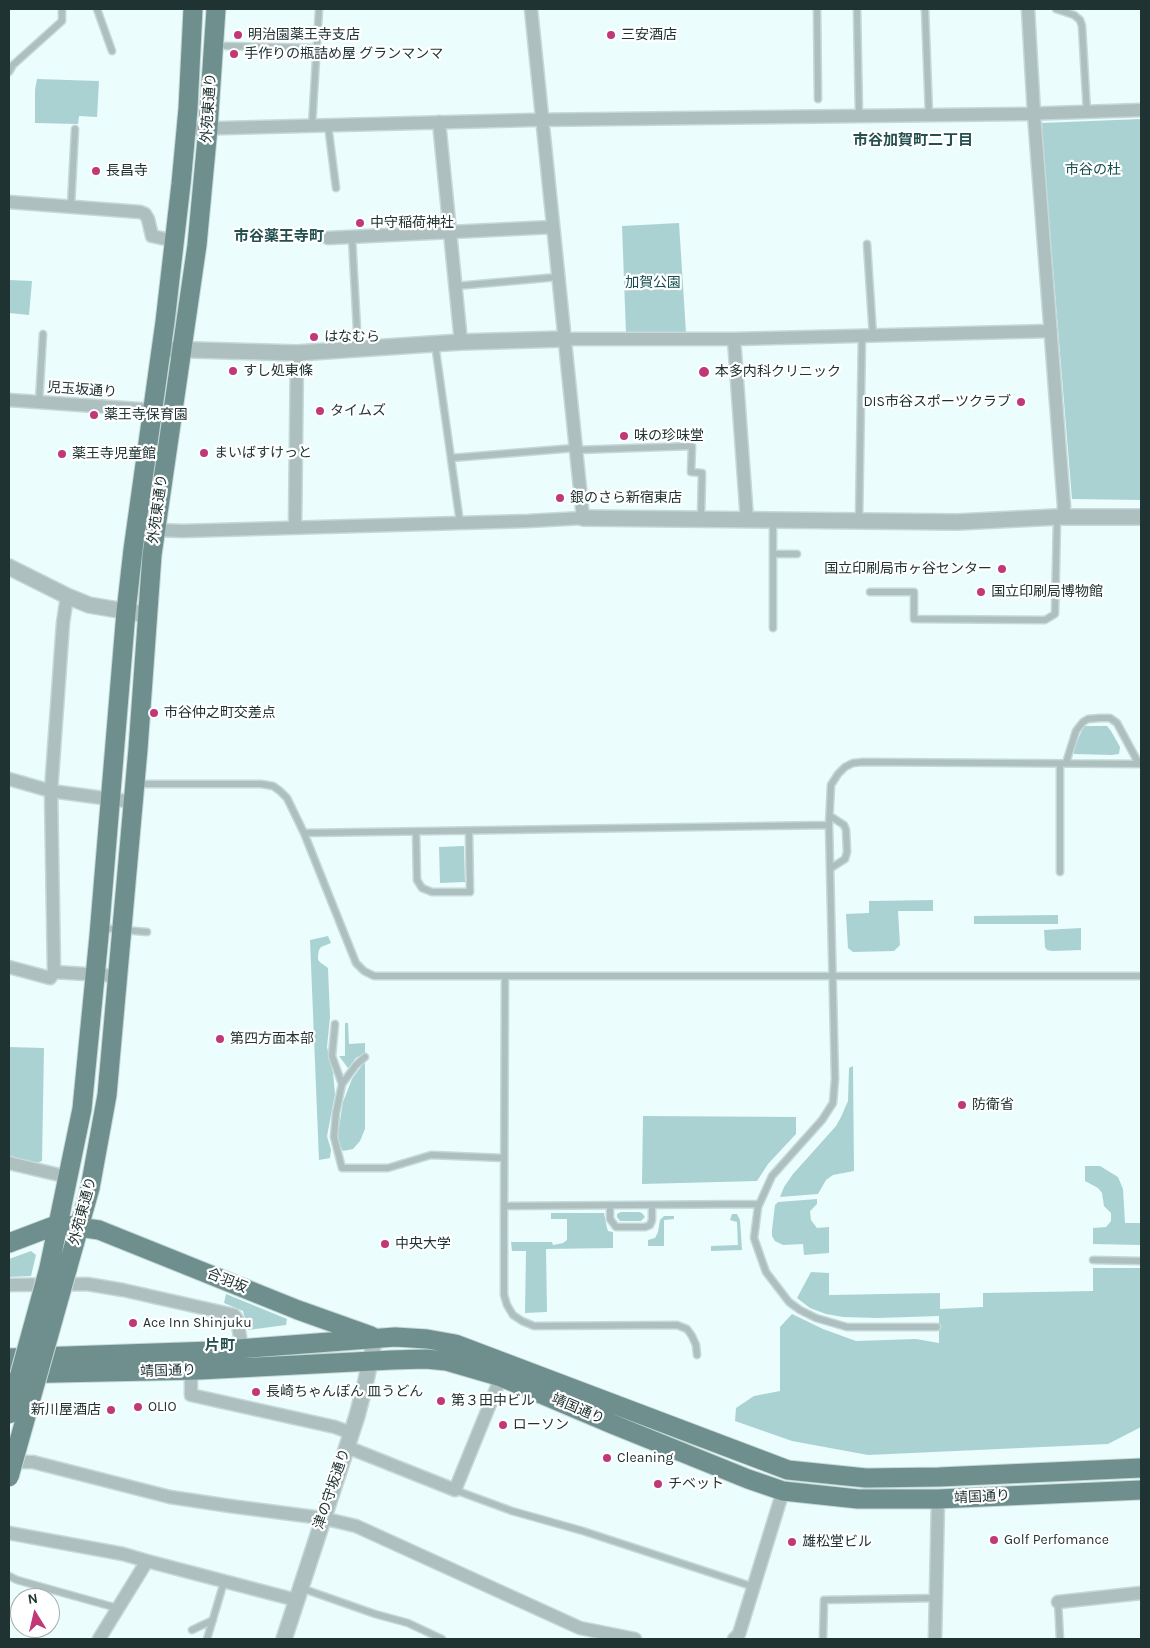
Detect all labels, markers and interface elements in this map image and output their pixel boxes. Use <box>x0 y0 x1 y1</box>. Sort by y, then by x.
place label: 明治園薬王寺支店 <box>248 27 360 43</box>
place label: 三安酒店 <box>621 27 677 43</box>
marker: 明治園薬王寺支店 <box>232 29 244 41</box>
marker: 三安酒店 <box>605 29 617 41</box>
place label: 手作りの瓶詰め屋 グランマンマ <box>244 46 443 62</box>
marker: 手作りの瓶詰め屋 グランマンマ <box>228 48 240 60</box>
street label: 外苑東通り <box>198 72 220 144</box>
district label: 市谷加賀町二丁目 <box>853 132 973 150</box>
park label: 市谷の杜 <box>1065 162 1121 178</box>
place label: 長昌寺 <box>106 163 148 179</box>
marker: 長昌寺 <box>90 165 102 177</box>
place label: 中守稲荷神社 <box>370 215 454 231</box>
marker: 中守稲荷神社 <box>354 217 366 229</box>
district label: 市谷薬王寺町 <box>234 228 324 246</box>
park label: 加賀公園 <box>625 275 681 291</box>
place label: はなむら <box>324 329 380 345</box>
marker: はなむら <box>308 331 320 343</box>
place label: すし処東條 <box>243 363 313 379</box>
place label: 本多内科クリニック <box>715 364 841 380</box>
marker: すし処東條 <box>227 365 239 377</box>
marker: 本多内科クリニック <box>697 365 711 379</box>
street label: 児玉坂通り <box>46 379 118 401</box>
place label: DIS市谷スポーツクラブ <box>863 394 1011 410</box>
marker: DIS市谷スポーツクラブ <box>1015 396 1027 408</box>
place label: タイムズ <box>330 403 386 419</box>
marker: タイムズ <box>314 405 326 417</box>
place label: 薬王寺保育園 <box>104 407 188 423</box>
marker: 薬王寺保育園 <box>88 409 100 421</box>
place label: 味の珍味堂 <box>634 428 704 444</box>
marker: 味の珍味堂 <box>618 430 630 442</box>
place label: まいばすけっと <box>214 445 312 461</box>
place label: 薬王寺児童館 <box>72 446 156 462</box>
marker: まいばすけっと <box>198 447 210 459</box>
marker: 薬王寺児童館 <box>56 448 68 460</box>
street label: 外苑東通り <box>145 473 171 545</box>
place label: 銀のさら新宿東店 <box>570 490 682 506</box>
marker: 銀のさら新宿東店 <box>554 492 566 504</box>
place label: 国立印刷局市ヶ谷センター <box>824 561 992 577</box>
marker: 国立印刷局市ヶ谷センター <box>996 563 1008 575</box>
place label: 国立印刷局博物館 <box>991 584 1103 600</box>
marker: 国立印刷局博物館 <box>975 586 987 598</box>
place label: 市谷仲之町交差点 <box>164 705 276 721</box>
marker: 市谷仲之町交差点 <box>148 707 160 719</box>
place label: 第四方面本部 <box>230 1031 314 1047</box>
marker: 第四方面本部 <box>214 1033 226 1045</box>
place label: 防衛省 <box>972 1097 1014 1113</box>
marker: 防衛省 <box>956 1099 968 1111</box>
street label: 外苑東通り <box>66 1175 100 1247</box>
place label: 中央大学 <box>395 1236 451 1252</box>
marker: 中央大学 <box>379 1238 391 1250</box>
street label: 合羽坂 <box>204 1265 250 1297</box>
place label: Ace Inn Shinjuku <box>143 1315 252 1331</box>
marker: Ace Inn Shinjuku <box>127 1317 139 1329</box>
district label: 片町 <box>205 1337 235 1355</box>
street label: 靖国通り <box>140 1362 196 1380</box>
place label: 長崎ちゃんぽん 皿うどん <box>266 1384 423 1400</box>
marker: 長崎ちゃんぽん 皿うどん <box>250 1386 262 1398</box>
street label: 靖国通り <box>549 1390 607 1428</box>
place label: 第３田中ビル <box>451 1393 535 1409</box>
marker: 第３田中ビル <box>435 1395 447 1407</box>
place label: OLIO <box>148 1399 177 1415</box>
marker: OLIO <box>132 1401 144 1413</box>
place label: 新川屋酒店 <box>31 1402 101 1418</box>
marker: 新川屋酒店 <box>105 1404 117 1416</box>
place label: ローソン <box>513 1417 569 1433</box>
marker: ローソン <box>497 1419 509 1431</box>
street label: 津の守坂通り <box>310 1447 354 1531</box>
place label: Cleaning <box>617 1450 673 1466</box>
marker: Cleaning <box>601 1452 613 1464</box>
place label: チベット <box>668 1476 724 1492</box>
marker: チベット <box>652 1478 664 1490</box>
street label: 靖国通り <box>954 1487 1010 1507</box>
place label: Golf Perfomance <box>1004 1532 1109 1548</box>
place label: 雄松堂ビル <box>802 1534 872 1550</box>
marker: Golf Perfomance <box>988 1534 1000 1546</box>
marker: 雄松堂ビル <box>786 1536 798 1548</box>
north arrow <box>10 1588 60 1638</box>
text: N <box>26 1589 39 1608</box>

